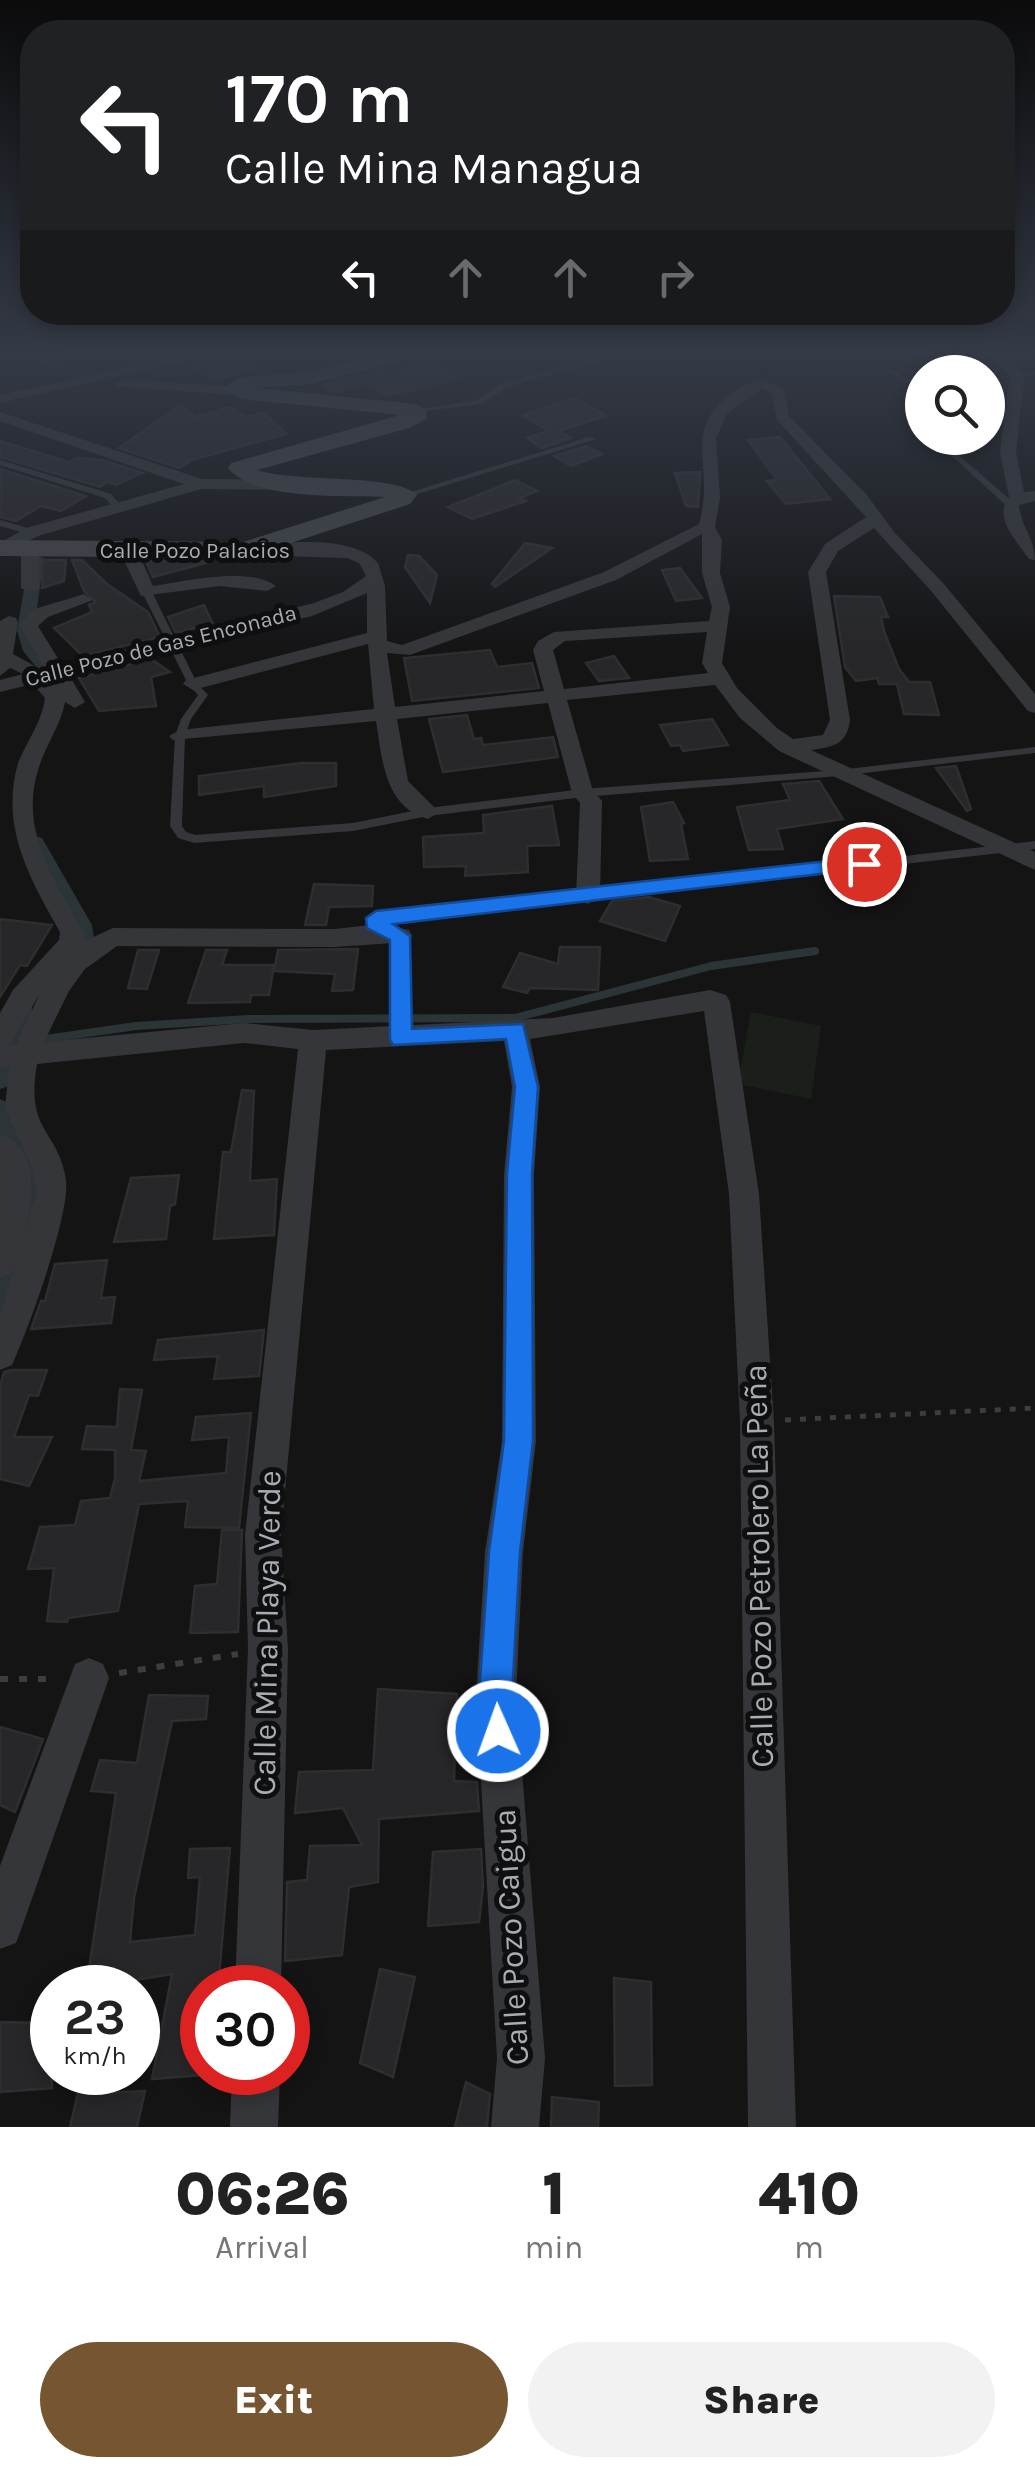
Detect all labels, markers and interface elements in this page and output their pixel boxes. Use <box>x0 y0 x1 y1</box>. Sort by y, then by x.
text: 170 m <box>225 58 413 140</box>
icon: left <box>60 60 190 190</box>
text: Calle Mina Managua <box>225 142 643 194</box>
icon: left <box>333 250 388 305</box>
icon: ahead <box>438 250 493 305</box>
icon: ahead <box>543 250 598 305</box>
icon: right <box>648 250 703 305</box>
map controls <box>905 355 1005 455</box>
button: search <box>905 355 1005 455</box>
street label: Calle Pozo Palacios <box>100 538 290 564</box>
street label: Calle Pozo de Gas Enconada <box>23 600 299 692</box>
pin <box>822 822 907 907</box>
icon: arrive <box>837 837 892 892</box>
street label: Calle Pozo Petrolero La Peña <box>737 1364 781 1768</box>
street label: Calle Mina Playa Verde <box>246 1470 288 1796</box>
position arrow <box>446 1679 550 1783</box>
street label: Calle Pozo Caigua <box>486 1808 536 2066</box>
speed limit sign: 30 <box>180 1965 310 2095</box>
text: 23 <box>64 1988 126 2047</box>
text: km/h <box>63 2041 127 2070</box>
text: 06:26 <box>175 2159 349 2229</box>
text: 1 <box>542 2159 565 2229</box>
text: 410 <box>758 2159 860 2229</box>
text: Arrival <box>215 2229 309 2266</box>
text: min <box>524 2229 583 2266</box>
text: m <box>794 2229 824 2266</box>
button: Exit <box>40 2342 508 2457</box>
button: Share <box>528 2342 995 2457</box>

